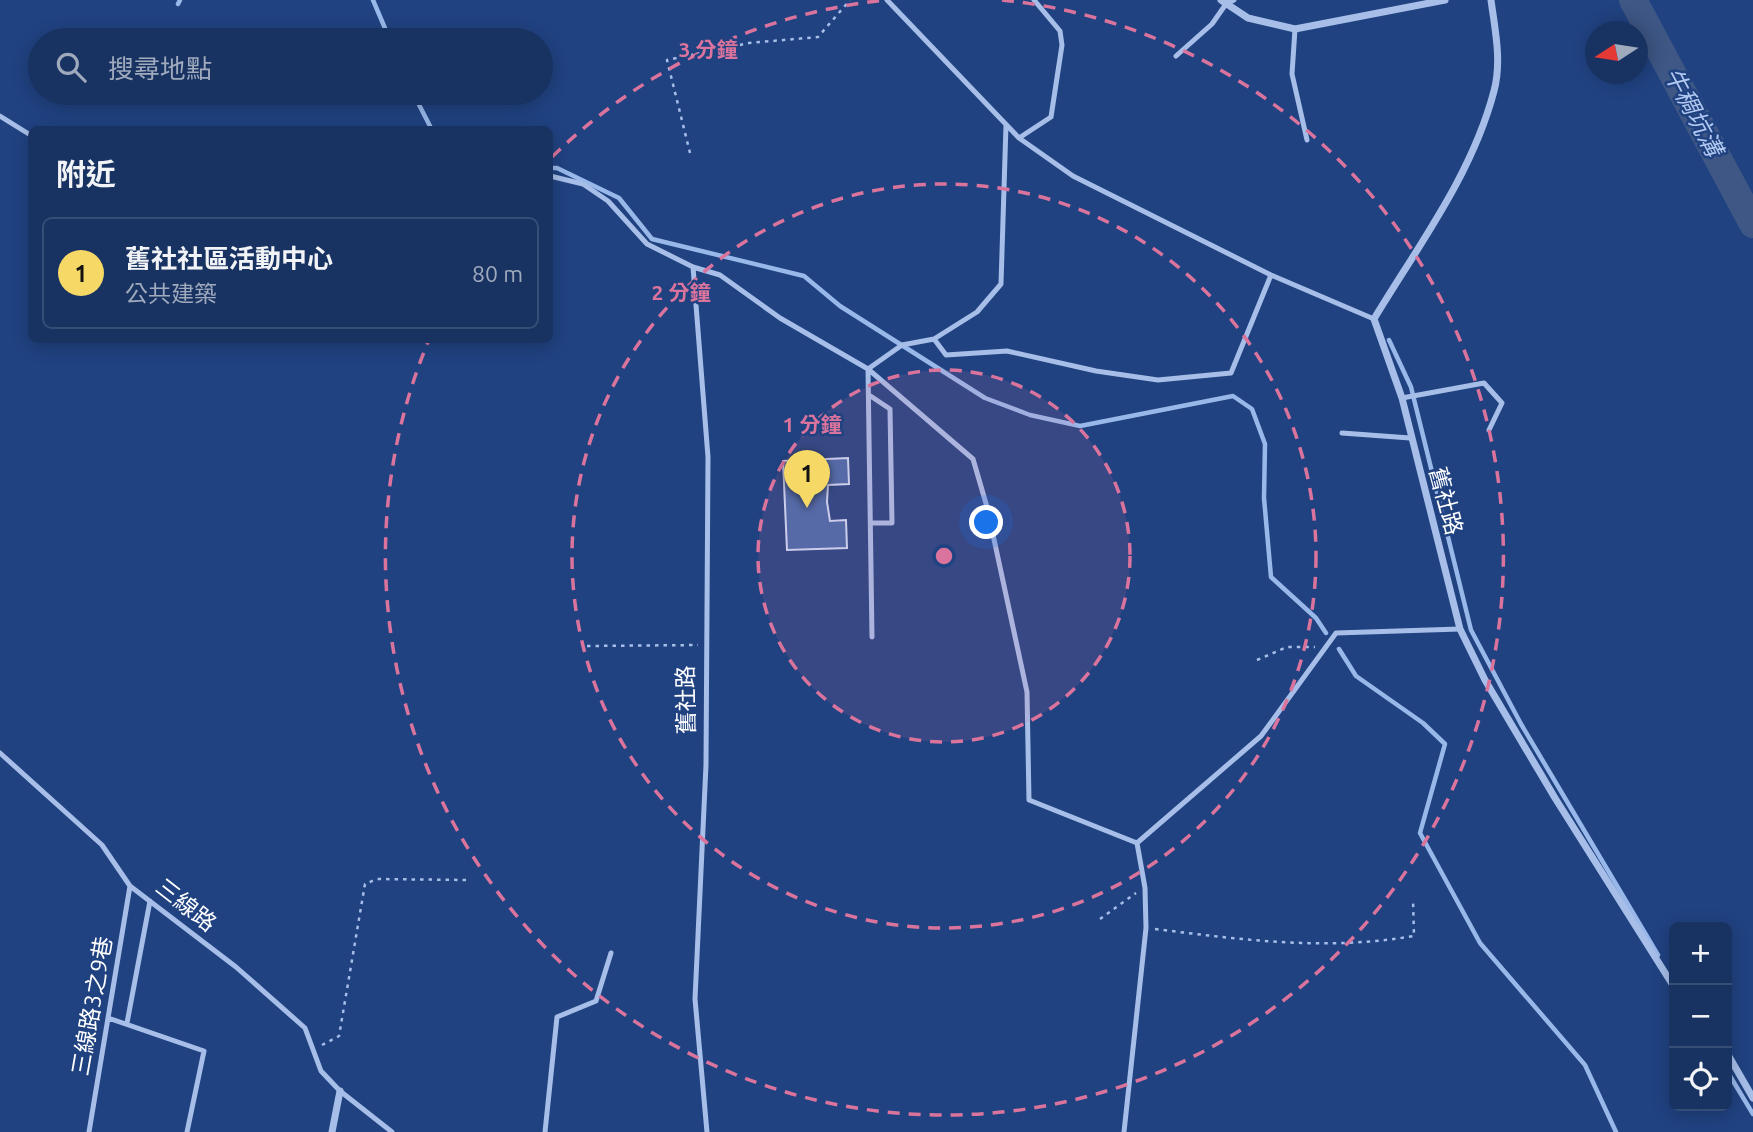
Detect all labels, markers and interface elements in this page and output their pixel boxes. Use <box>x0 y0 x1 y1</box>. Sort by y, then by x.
north arrow <box>1585 21 1648 84</box>
search box <box>28 28 553 105</box>
text: 3 分鐘 <box>679 37 737 61</box>
icon: search <box>52 48 90 86</box>
text: 搜尋地點 <box>108 54 212 83</box>
water label: 牛稠坑溝 <box>1659 63 1729 163</box>
text: 附近 <box>56 157 116 191</box>
text: 舊社社區活動中心 <box>125 244 333 273</box>
text: 1 <box>75 261 87 286</box>
text: 80 m <box>472 261 523 286</box>
text: 2 分鐘 <box>652 280 710 304</box>
text: 公共建築 <box>125 281 217 306</box>
text: 1 分鐘 <box>783 412 841 436</box>
pin: 1 <box>784 450 830 508</box>
street label: 舊社路 <box>1425 464 1467 537</box>
your location <box>969 505 1003 539</box>
centre of rings <box>932 544 956 568</box>
street label: 舊社路 <box>672 665 699 735</box>
street label: 三線路 <box>151 874 221 936</box>
map controls <box>1669 922 1732 1111</box>
button: + <box>1669 922 1732 985</box>
street label: 三線路3之9巷 <box>67 934 116 1077</box>
button: − <box>1669 985 1732 1048</box>
button: locate <box>1669 1048 1732 1111</box>

